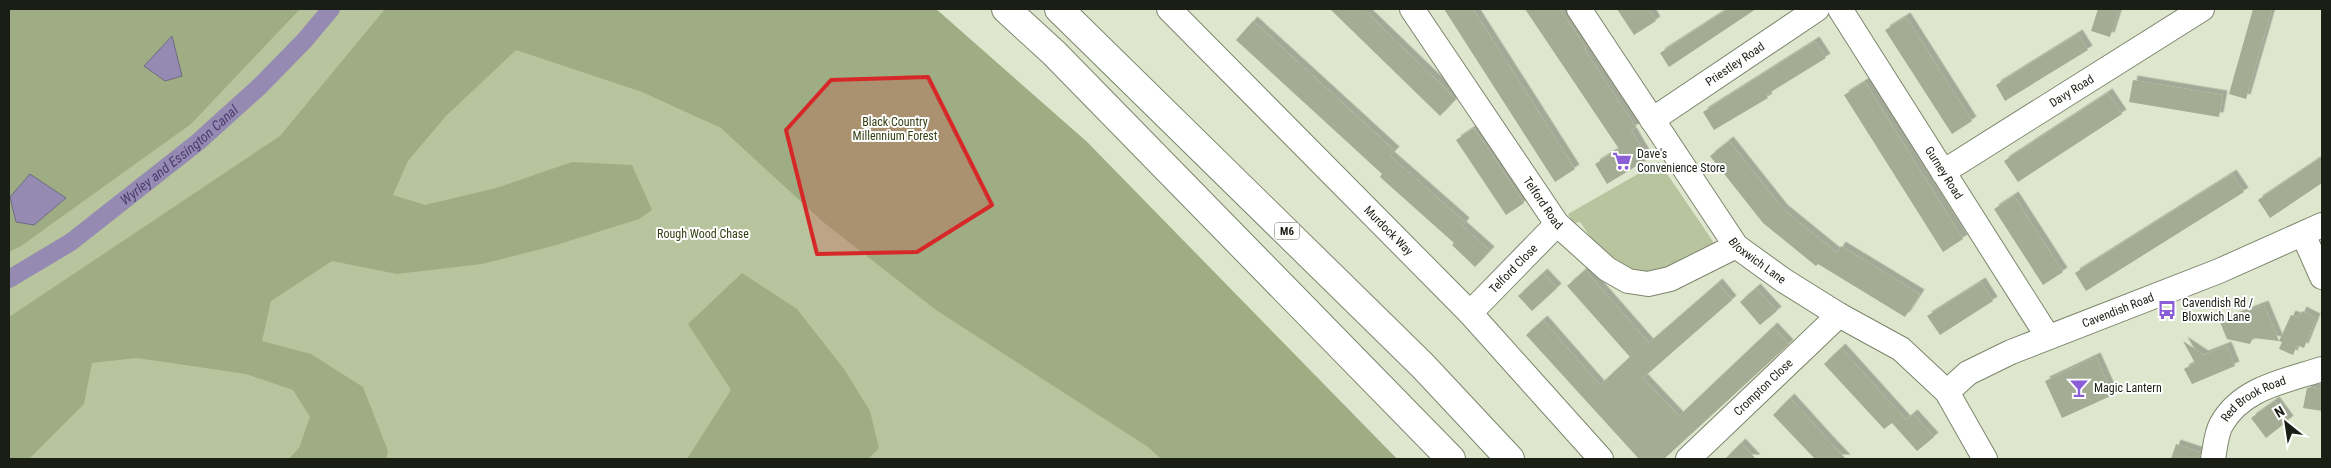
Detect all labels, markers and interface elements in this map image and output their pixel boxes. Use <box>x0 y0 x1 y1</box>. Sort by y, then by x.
street label: Priestley Road <box>1703 39 1767 89</box>
street label: Davy Road <box>2047 72 2096 110</box>
water label: Wyrley and Essington Canal <box>117 101 242 208</box>
park label: Black Country Millennium Forest <box>853 115 938 143</box>
street label: Gurney Road <box>1922 144 1966 202</box>
place label: Dave's Convenience Store <box>1637 147 1725 175</box>
supermarket icon: Dave's Convenience Store <box>1611 150 1633 172</box>
street label: Telford Road <box>1520 174 1565 232</box>
street label: Murdock Way <box>1361 203 1416 258</box>
road number: M6 <box>1274 222 1300 240</box>
park label: Rough Wood Chase <box>657 227 749 241</box>
street label: Bloxwich Lane <box>1726 235 1789 287</box>
street label: Telford Close <box>1486 241 1541 296</box>
street label: Cavendish Road <box>2080 290 2156 331</box>
place label: Cavendish Rd / Bloxwich Lane <box>2182 296 2254 324</box>
bus stop icon: Cavendish Rd / Bloxwich Lane <box>2156 299 2178 321</box>
street label: Crompton Close <box>1731 356 1796 419</box>
street label: Red Brook Road <box>2218 373 2288 424</box>
bar icon: Magic Lantern <box>2068 377 2090 399</box>
place label: Magic Lantern <box>2094 381 2162 395</box>
north arrow <box>2261 398 2311 448</box>
text: N <box>2272 403 2287 421</box>

